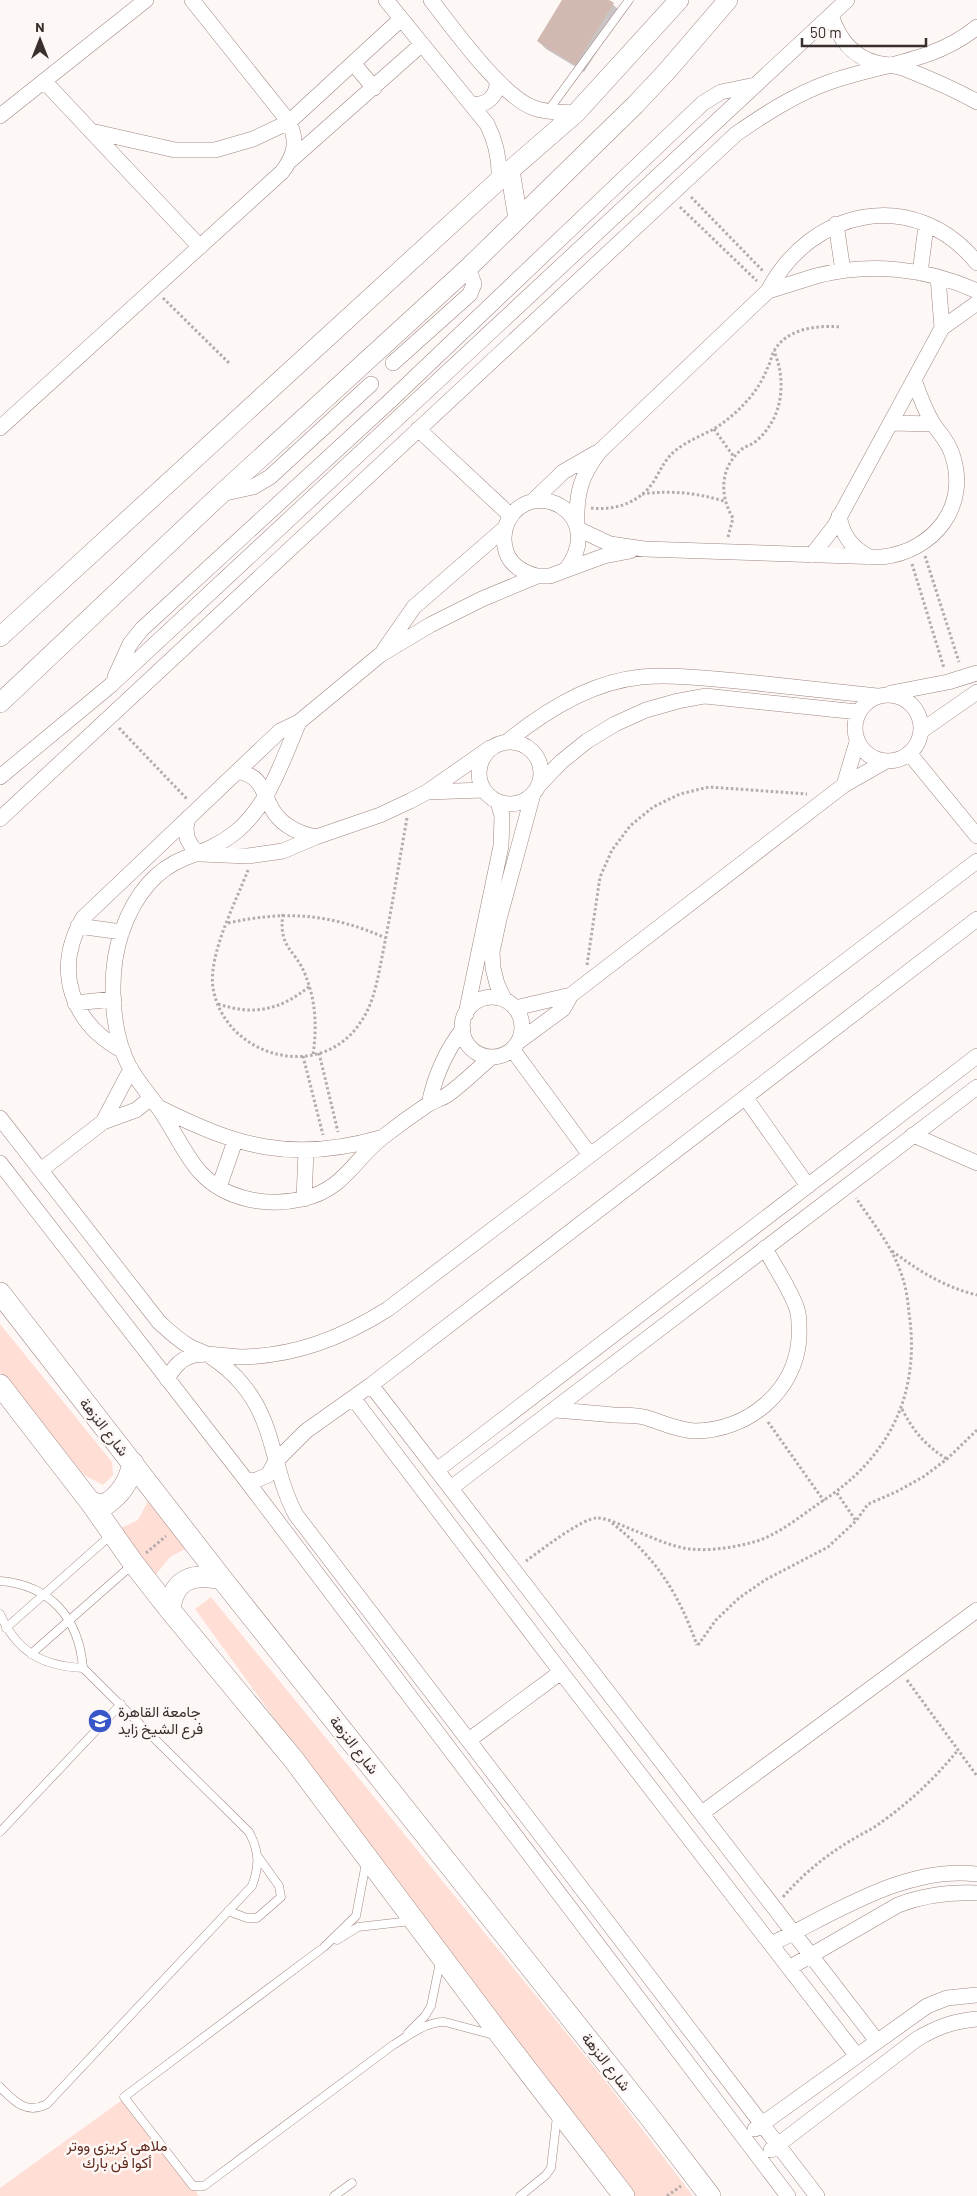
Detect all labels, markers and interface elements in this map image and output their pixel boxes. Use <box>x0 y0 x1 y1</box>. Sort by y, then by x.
north arrow <box>15 15 65 65</box>
scale bar <box>802 15 926 47</box>
text: N <box>35 18 45 35</box>
text: 50 m <box>810 23 842 41</box>
street label: شارع النزهة <box>74 1394 133 1461</box>
place label: جامعة القاهرة فرع الشيخ زايد <box>118 1702 203 1740</box>
school or university icon: جامعة القاهرة فرع الشيخ زايد <box>87 1708 113 1734</box>
street label: شارع النزهة <box>324 1712 383 1779</box>
street label: شارع النزهة <box>576 2029 635 2096</box>
park label: ملاهى كريزى ووتر أكوا فن بارك <box>66 2136 167 2173</box>

